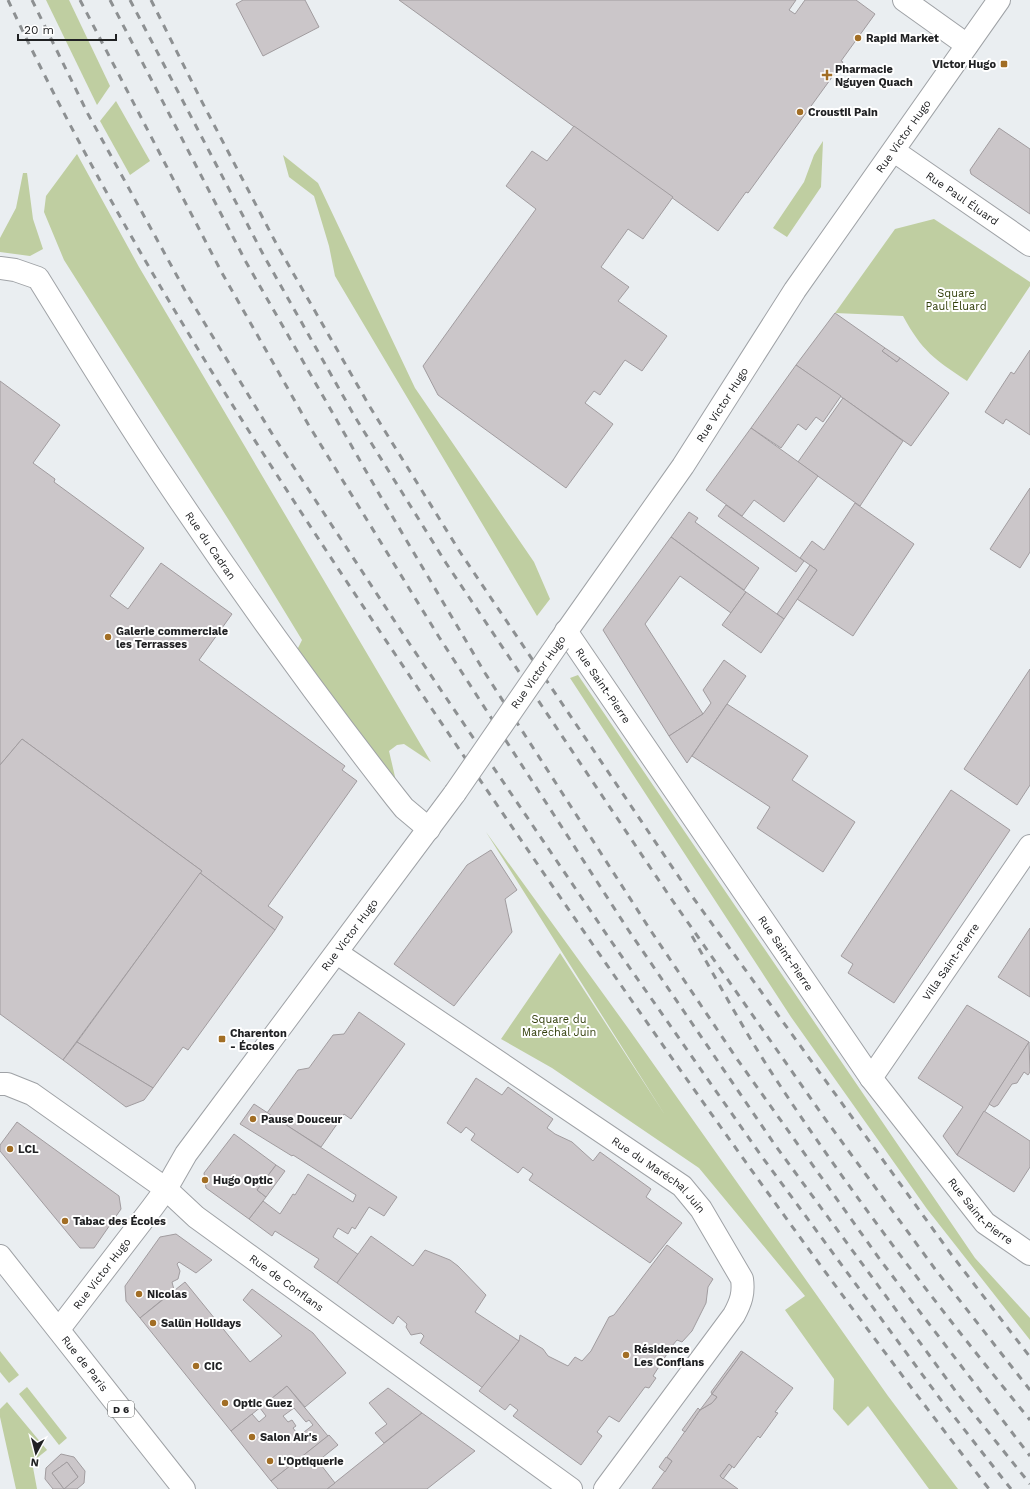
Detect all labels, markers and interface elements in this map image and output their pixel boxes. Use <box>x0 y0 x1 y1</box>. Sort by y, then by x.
scale bar <box>18 16 116 42</box>
text: 20 m <box>24 23 54 37</box>
place label: Rapid Market <box>866 32 939 45</box>
marker: Rapid Market <box>853 33 863 43</box>
place label: Victor Hugo <box>932 58 996 71</box>
marker: Victor Hugo <box>999 59 1009 69</box>
place label: Pharmacie Nguyen Quach <box>835 63 913 89</box>
marker: Pharmacie Nguyen Quach <box>822 70 832 80</box>
street label: Rue Victor Hugo <box>873 97 934 176</box>
place label: Croustil Pain <box>808 106 878 119</box>
marker: Croustil Pain <box>795 107 805 117</box>
street label: Rue Paul Éluard <box>923 169 1001 228</box>
park label: Square Paul Éluard <box>925 287 987 313</box>
street label: Rue Victor Hugo <box>694 365 751 445</box>
street label: Rue du Cadran <box>182 509 238 582</box>
place label: Galerie commerciale les Terrasses <box>116 625 228 651</box>
marker: Galerie commerciale les Terrasses <box>103 632 113 642</box>
street label: Rue Victor Hugo <box>508 633 568 711</box>
street label: Rue Saint-Pierre <box>573 646 633 726</box>
street label: Rue Victor Hugo <box>319 896 381 974</box>
street label: Rue Saint-Pierre <box>755 913 816 994</box>
street label: Villa Saint-Pierre <box>920 921 982 1003</box>
park label: Square du Maréchal Juin <box>522 1013 596 1039</box>
place label: Charenton - Écoles <box>230 1027 287 1053</box>
marker: Charenton - Écoles <box>217 1034 227 1044</box>
place label: Pause Douceur <box>261 1113 343 1126</box>
marker: Pause Douceur <box>248 1114 258 1124</box>
street label: Rue du Maréchal Juin <box>609 1134 708 1216</box>
place label: LCL <box>18 1143 39 1156</box>
marker: LCL <box>5 1144 15 1154</box>
place label: Hugo Optic <box>213 1174 273 1187</box>
marker: Hugo Optic <box>200 1175 210 1185</box>
street label: Rue Saint-Pierre <box>945 1175 1015 1247</box>
place label: Tabac des Écoles <box>73 1215 166 1228</box>
marker: Tabac des Écoles <box>60 1216 70 1226</box>
street label: Rue Victor Hugo <box>71 1236 134 1312</box>
street label: Rue de Conflans <box>247 1252 326 1315</box>
place label: Nicolas <box>147 1288 187 1301</box>
marker: Nicolas <box>134 1289 144 1299</box>
place label: Salün Holidays <box>161 1317 241 1330</box>
marker: Salün Holidays <box>148 1318 158 1328</box>
street label: Rue de Paris <box>59 1333 111 1394</box>
place label: Résidence Les Conflans <box>634 1343 704 1369</box>
marker: Résidence Les Conflans <box>621 1350 631 1360</box>
place label: CIC <box>204 1360 223 1373</box>
marker: CIC <box>191 1361 201 1371</box>
place label: Optic Guez <box>233 1397 292 1410</box>
marker: Optic Guez <box>220 1398 230 1408</box>
road number: D 6 <box>108 1401 134 1417</box>
place label: Salon Air's <box>260 1431 317 1444</box>
marker: Salon Air's <box>247 1432 257 1442</box>
north arrow <box>16 1433 56 1473</box>
text: N <box>30 1455 40 1469</box>
place label: L'Optiquerie <box>278 1455 344 1468</box>
marker: L'Optiquerie <box>265 1456 275 1466</box>

